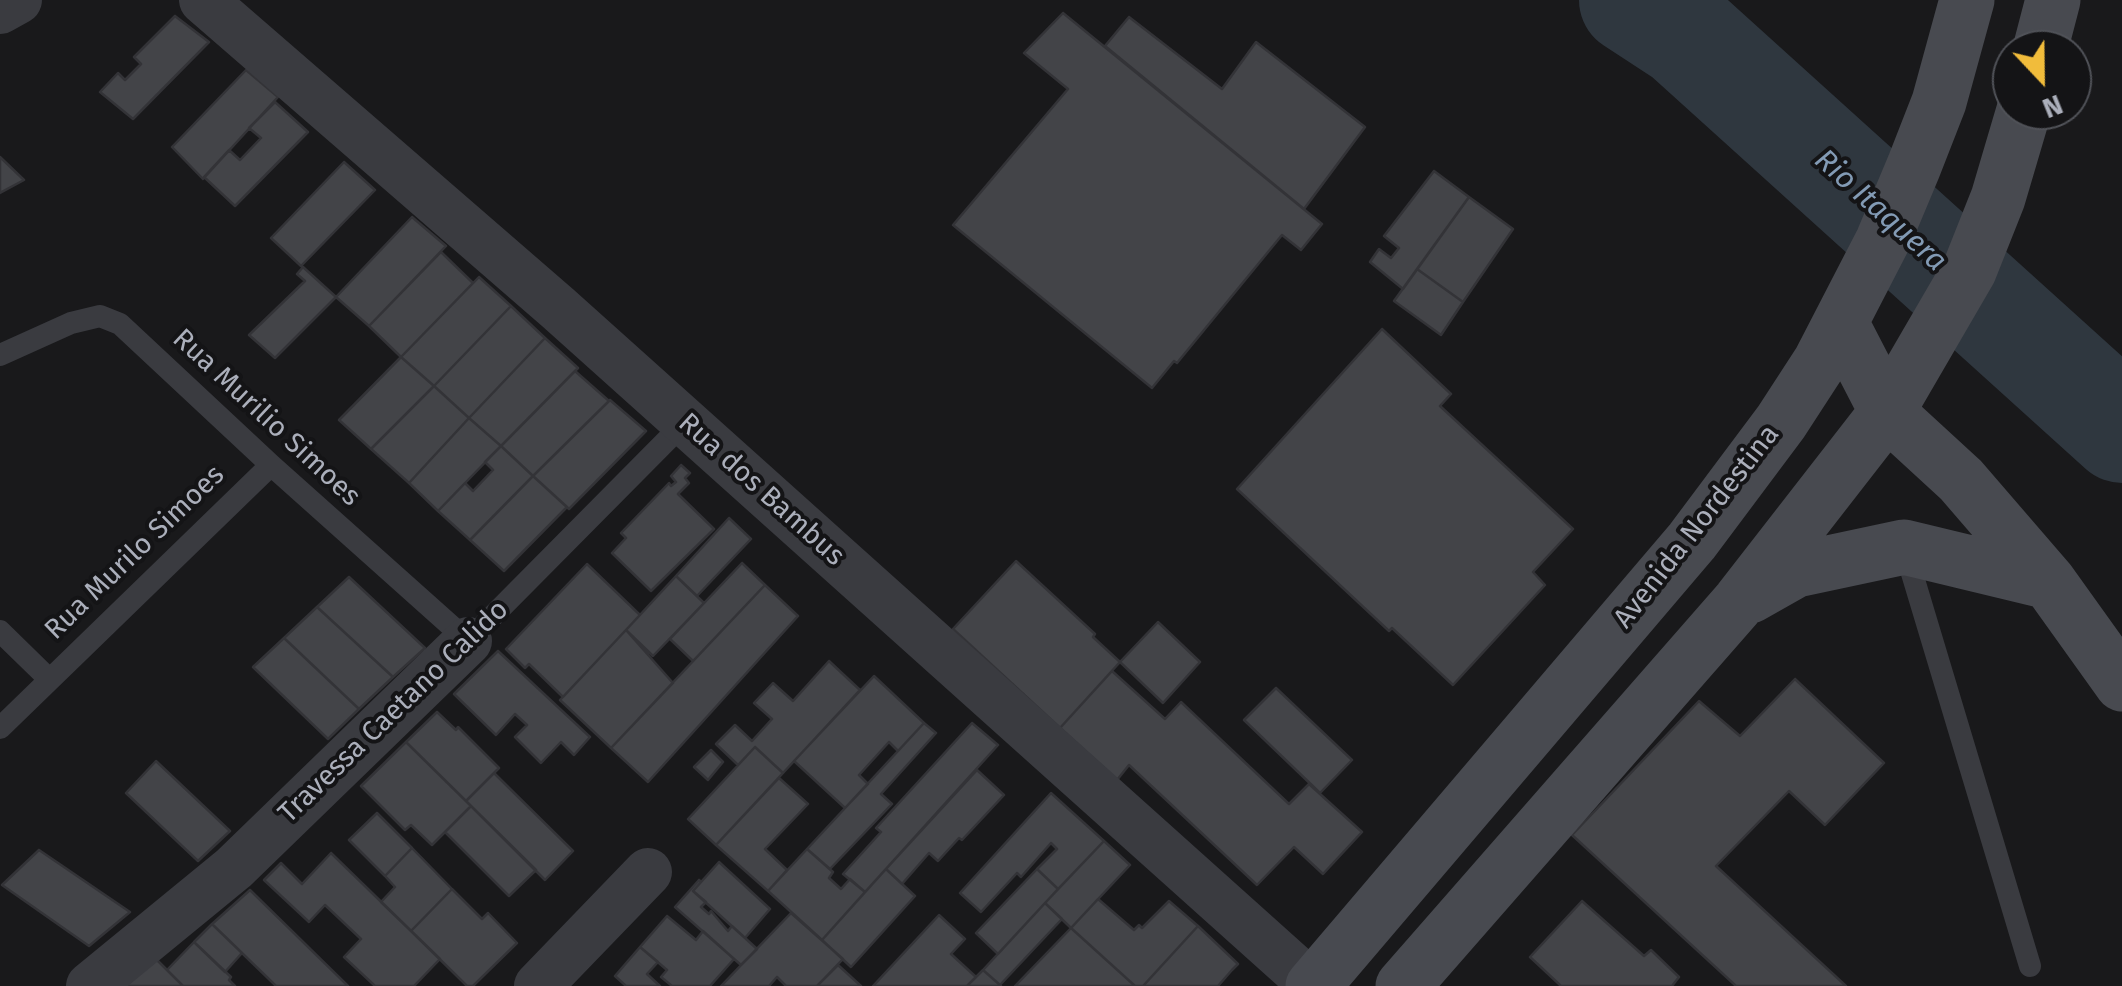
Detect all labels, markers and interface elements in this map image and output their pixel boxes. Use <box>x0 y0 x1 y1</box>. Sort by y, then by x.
north arrow <box>1992 30 2092 130</box>
text: N <box>2038 88 2067 125</box>
water label: Rio Itaquera <box>1807 142 1953 280</box>
street label: Rua Murilio Simoes <box>165 322 367 514</box>
street label: Rua dos Bambus <box>671 407 851 573</box>
street label: Avenida Nordestina <box>1607 419 1787 635</box>
street label: Rua Murilo Simoes <box>38 459 232 647</box>
street label: Travessa Caetano Calido <box>272 594 516 830</box>

